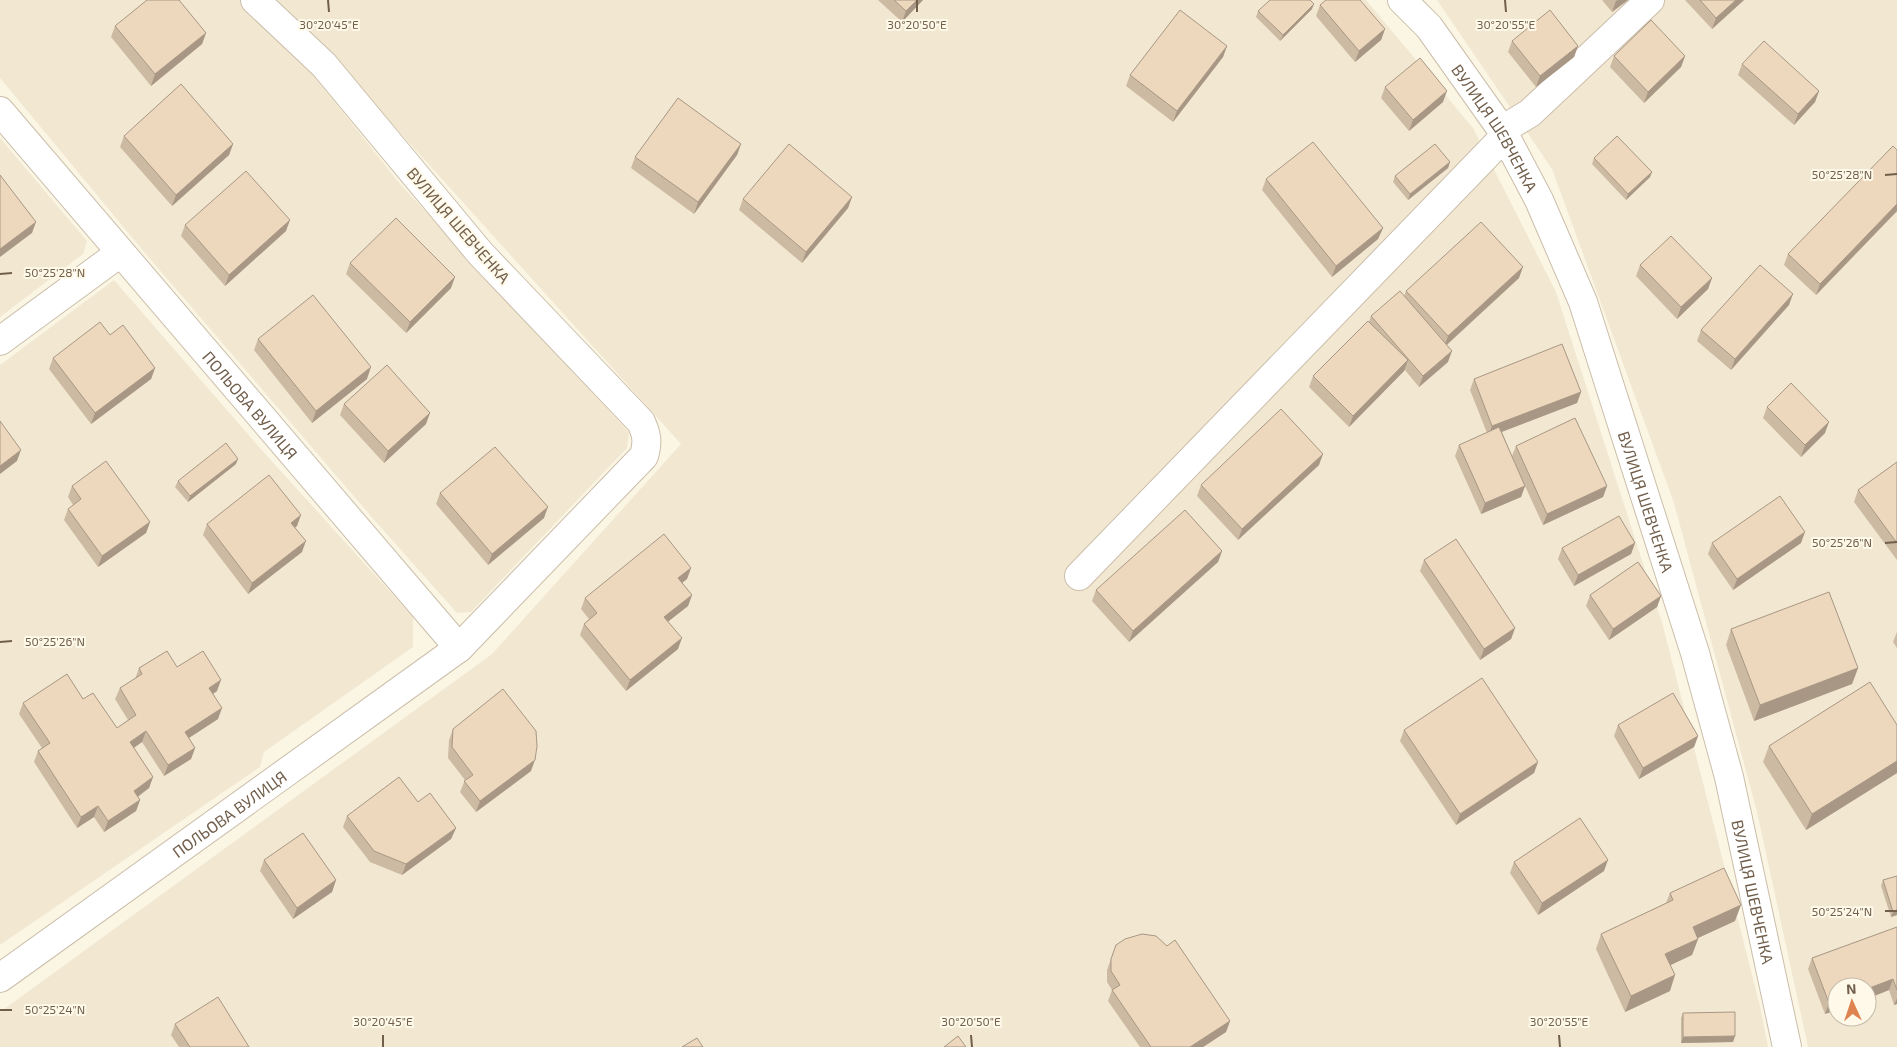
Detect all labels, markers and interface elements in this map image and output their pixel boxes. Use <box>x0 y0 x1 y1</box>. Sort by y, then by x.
text: 30°20'45"E <box>299 17 359 31</box>
text: 30°20'50"E <box>887 17 947 31</box>
text: 30°20'55"E <box>1477 17 1536 31</box>
street label: ВУЛИЦЯ ШЕВЧЕНКА <box>1449 60 1542 195</box>
street label: ВУЛИЦЯ ШЕВЧЕНКА <box>404 163 514 287</box>
text: 50°25'28"N <box>1812 167 1872 181</box>
text: 50°25'28"N <box>25 265 85 279</box>
street label: ПОЛЬОВА ВУЛИЦЯ <box>199 347 302 462</box>
street label: ВУЛИЦЯ ШЕВЧЕНКА <box>1615 428 1678 574</box>
text: 50°25'26"N <box>1812 535 1872 549</box>
text: 50°25'26"N <box>25 634 85 648</box>
street label: ПОЛЬОВА ВУЛИЦЯ <box>168 766 290 861</box>
street label: ВУЛИЦЯ ШЕВЧЕНКА <box>1729 818 1778 966</box>
text: 50°25'24"N <box>1812 904 1872 918</box>
north arrow <box>1827 977 1877 1027</box>
text: N <box>1846 980 1857 997</box>
text: 50°25'24"N <box>25 1002 85 1016</box>
text: 30°20'45"E <box>353 1014 413 1028</box>
text: 30°20'50"E <box>941 1014 1001 1028</box>
text: 30°20'55"E <box>1530 1014 1589 1028</box>

